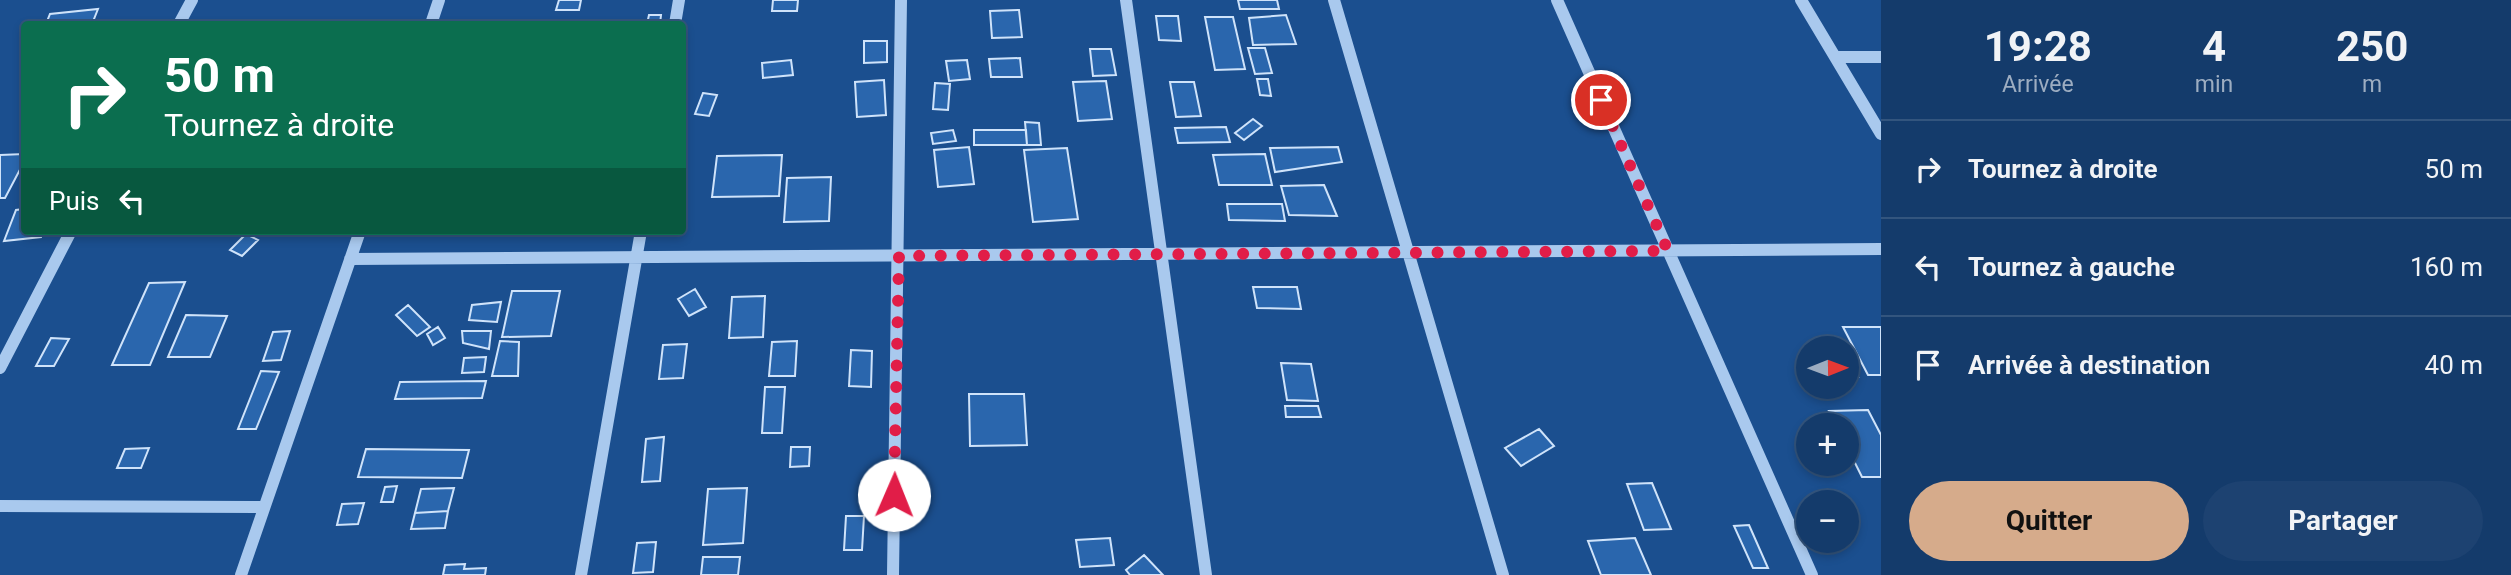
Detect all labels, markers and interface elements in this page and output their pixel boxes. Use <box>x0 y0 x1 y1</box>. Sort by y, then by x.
text: 19:28 <box>1984 22 2092 71</box>
text: 4 <box>2202 22 2226 71</box>
text: 250 <box>2336 22 2408 71</box>
text: 50 m <box>164 47 275 104</box>
icon: right <box>49 49 140 140</box>
pin <box>1571 70 1631 130</box>
text: Arrivée <box>2002 71 2074 98</box>
text: min <box>2195 71 2233 98</box>
text: m <box>2362 71 2382 98</box>
icon: arrive <box>1582 81 1620 119</box>
text: Tournez à droite <box>164 106 394 144</box>
icon: right <box>1909 150 1947 188</box>
text: Tournez à droite <box>1968 154 2158 184</box>
text: 50 m <box>2425 154 2483 184</box>
icon: left <box>113 182 151 220</box>
text: Puis <box>49 186 99 216</box>
icon: left <box>1909 248 1947 286</box>
text: Tournez à gauche <box>1968 252 2175 282</box>
text: 160 m <box>2410 252 2483 282</box>
north arrow <box>1796 336 1858 399</box>
map controls <box>1796 336 1859 553</box>
icon: arrive <box>1909 346 1947 384</box>
text: Arrivée à destination <box>1968 350 2210 380</box>
text: 40 m <box>2425 350 2483 380</box>
button: + <box>1796 413 1859 476</box>
position arrow <box>857 458 931 532</box>
button: Quitter <box>1909 481 2189 561</box>
button: Partager <box>2203 481 2483 561</box>
button: − <box>1796 490 1859 553</box>

